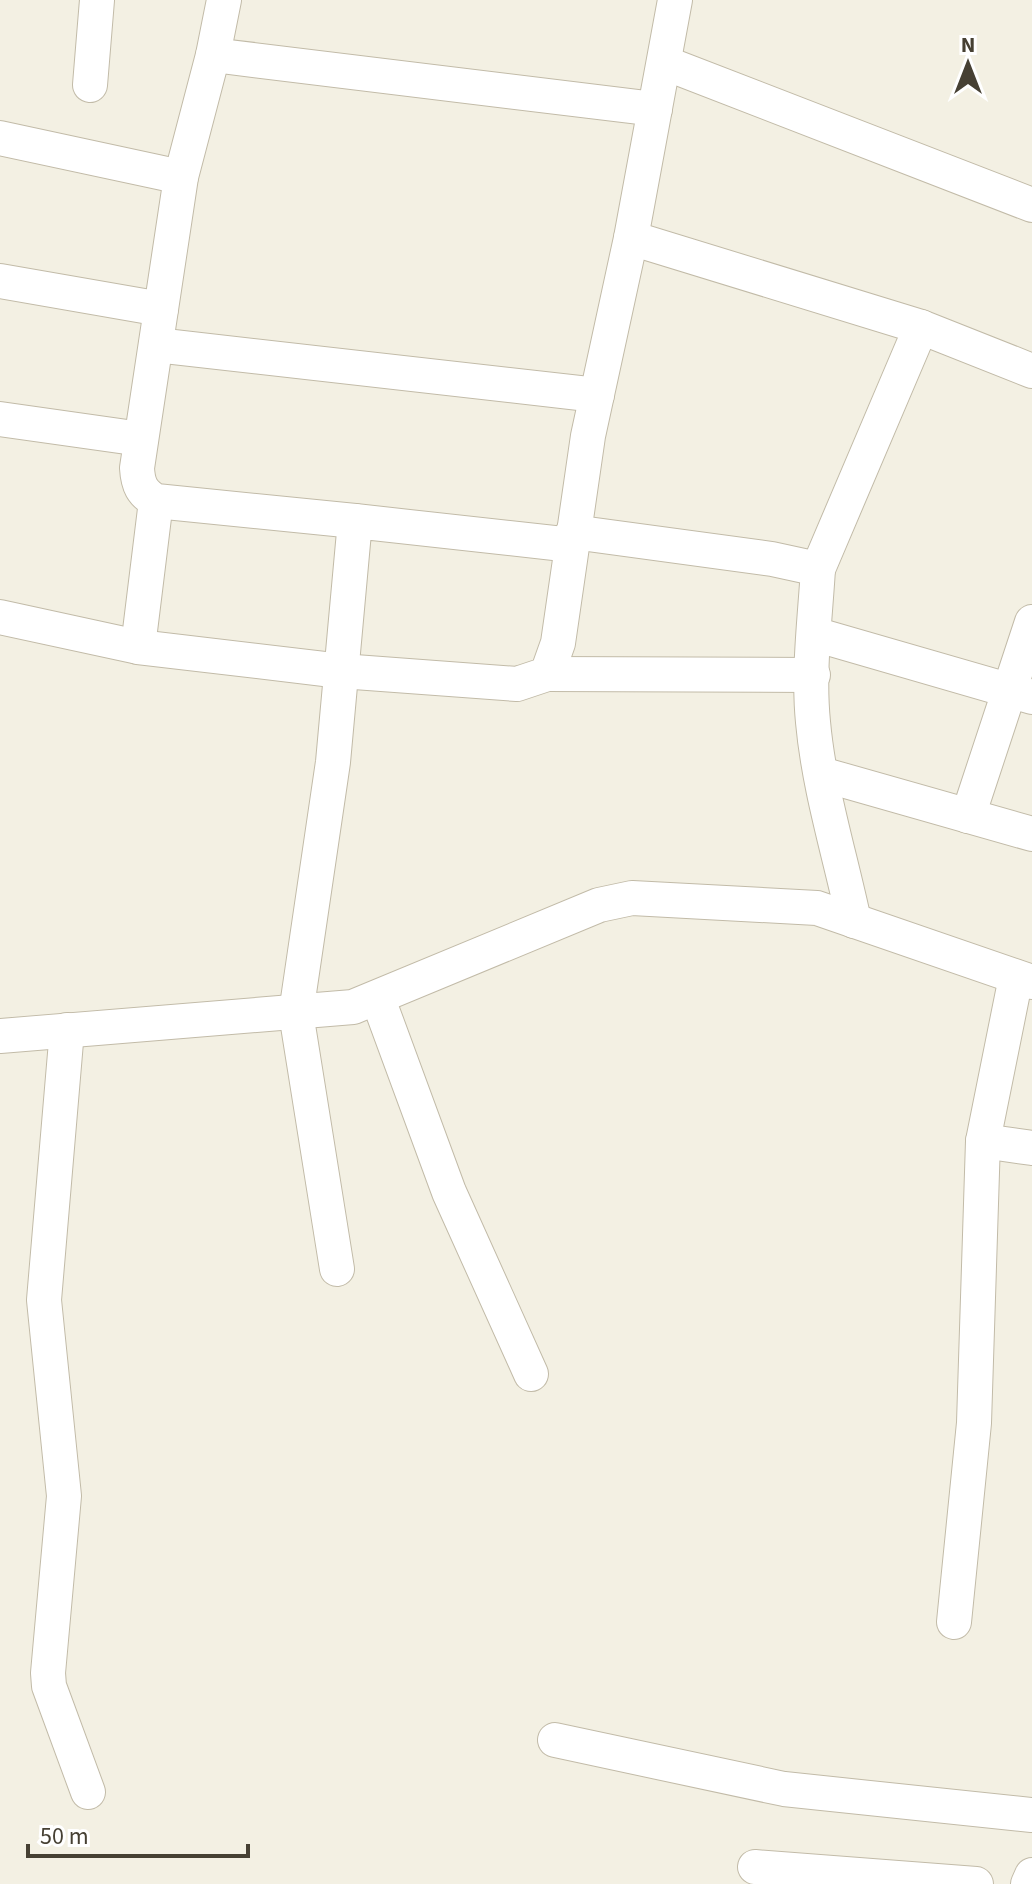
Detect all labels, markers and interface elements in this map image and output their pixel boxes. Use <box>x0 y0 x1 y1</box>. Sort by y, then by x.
north arrow <box>928 24 1008 104</box>
text: N <box>961 29 975 61</box>
scale bar <box>28 1808 248 1858</box>
text: 50 m <box>40 1819 89 1854</box>

